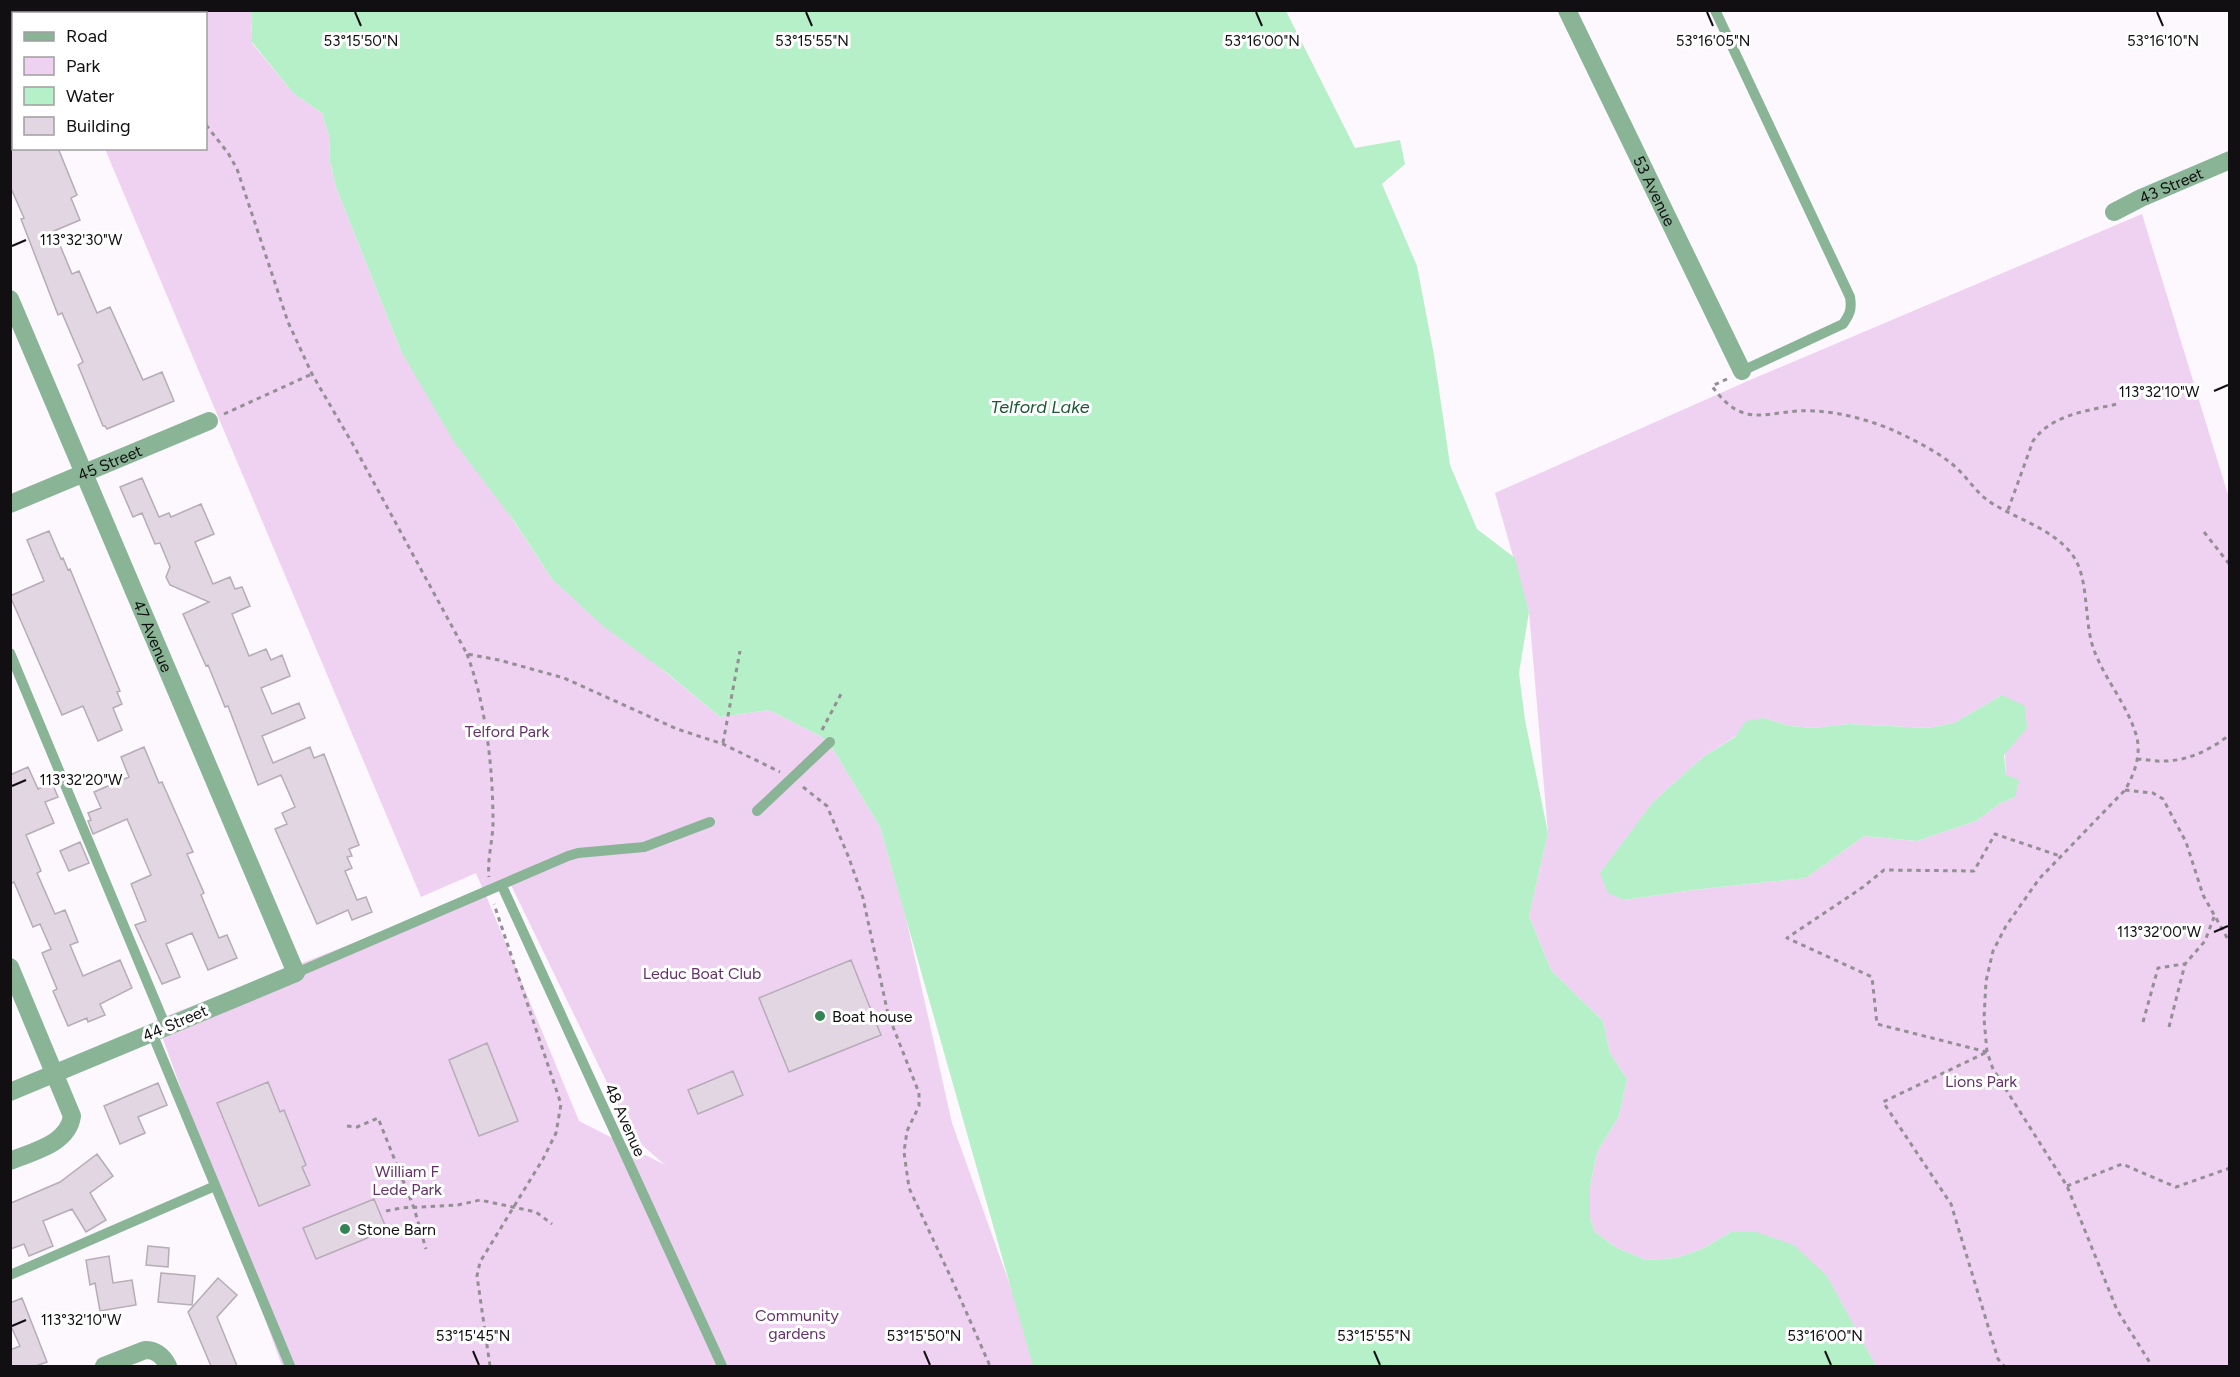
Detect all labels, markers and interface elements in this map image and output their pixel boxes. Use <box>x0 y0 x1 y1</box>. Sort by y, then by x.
legend <box>12 12 207 150</box>
text: Road <box>66 25 107 47</box>
text: 53°15'50"N <box>324 32 398 50</box>
text: 53°15'55"N <box>775 32 849 50</box>
text: 53°16'00"N <box>1224 32 1300 50</box>
text: 53°16'05"N <box>1676 32 1750 50</box>
text: 53°16'10"N <box>2127 32 2199 50</box>
text: Park <box>66 55 101 77</box>
text: Water <box>66 85 114 107</box>
text: Building <box>66 115 131 137</box>
street label: 53 Avenue <box>1630 153 1680 229</box>
street label: 43 Street <box>2136 163 2206 207</box>
text: 113°32'30"W <box>40 231 123 249</box>
text: 113°32'10"W <box>2119 383 2200 401</box>
water label: Telford Lake <box>990 396 1090 418</box>
street label: 45 Street <box>75 441 145 484</box>
street label: 47 Avenue <box>129 597 177 675</box>
park label: Telford Park <box>465 722 549 741</box>
text: 113°32'20"W <box>40 771 123 789</box>
text: 113°32'00"W <box>2117 923 2202 941</box>
park label: Leduc Boat Club <box>643 964 761 983</box>
street label: 44 Street <box>140 1001 210 1045</box>
place label: Boat house <box>832 1007 913 1026</box>
marker: Boat house <box>813 1009 827 1023</box>
park label: Lions Park <box>1945 1072 2017 1091</box>
street label: 48 Avenue <box>600 1081 650 1160</box>
park label: William F Lede Park <box>372 1162 442 1199</box>
place label: Stone Barn <box>357 1220 436 1239</box>
marker: Stone Barn <box>338 1222 352 1236</box>
park label: Community gardens <box>755 1306 840 1343</box>
text: 113°32'10"W <box>41 1311 122 1329</box>
text: 53°15'45"N <box>436 1327 510 1345</box>
text: 53°15'50"N <box>887 1327 961 1345</box>
text: 53°15'55"N <box>1337 1327 1411 1345</box>
text: 53°16'00"N <box>1787 1327 1863 1345</box>

